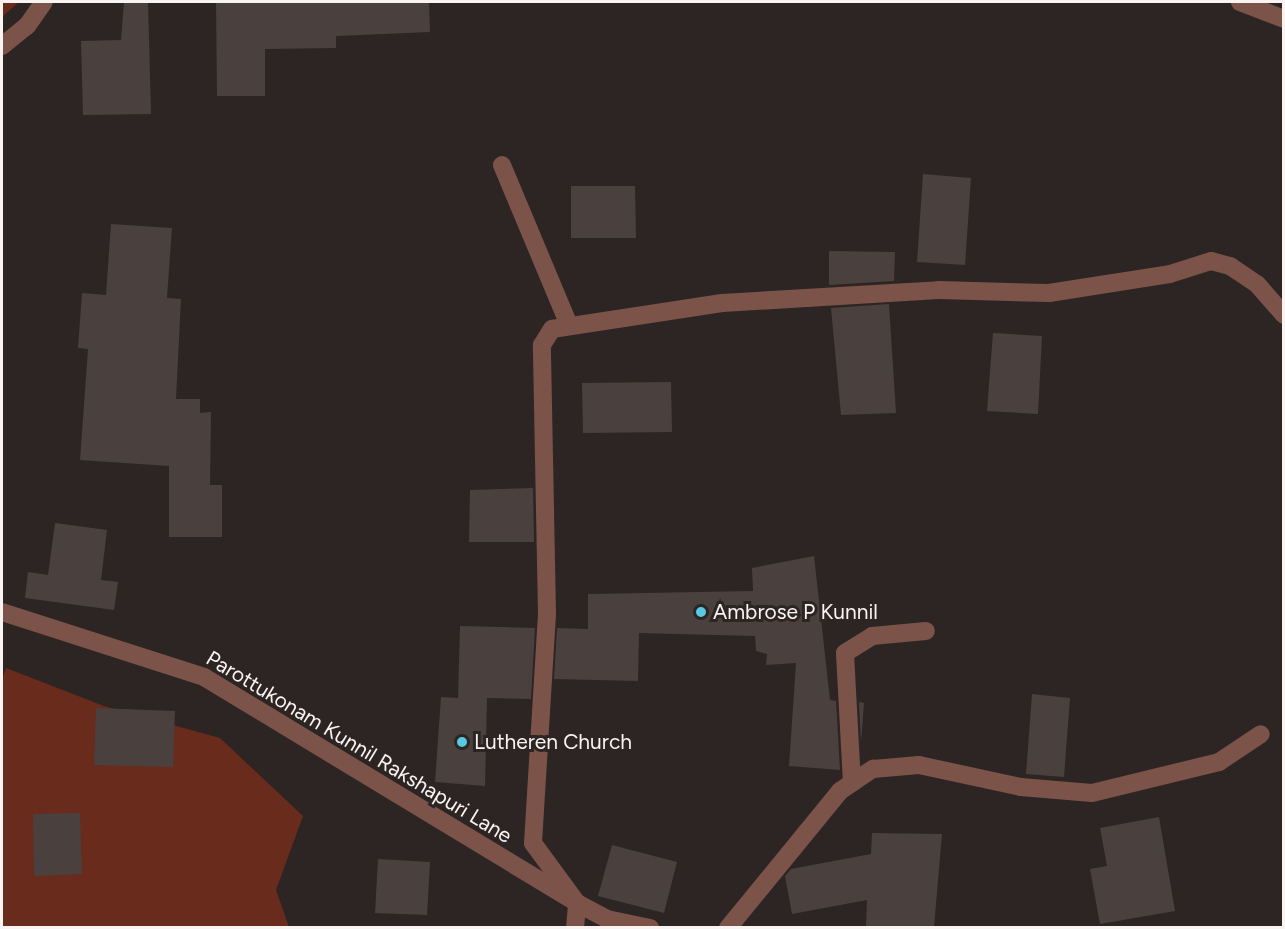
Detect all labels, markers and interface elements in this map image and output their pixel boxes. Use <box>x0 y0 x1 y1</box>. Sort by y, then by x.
place label: Ambrose P Kunnil <box>713 599 878 625</box>
marker: Ambrose P Kunnil <box>694 605 708 619</box>
street label: Parottukonam Kunnil Rakshapuri Lane <box>202 646 516 848</box>
place label: Lutheren Church <box>474 729 632 755</box>
marker: Lutheren Church <box>455 735 469 749</box>

